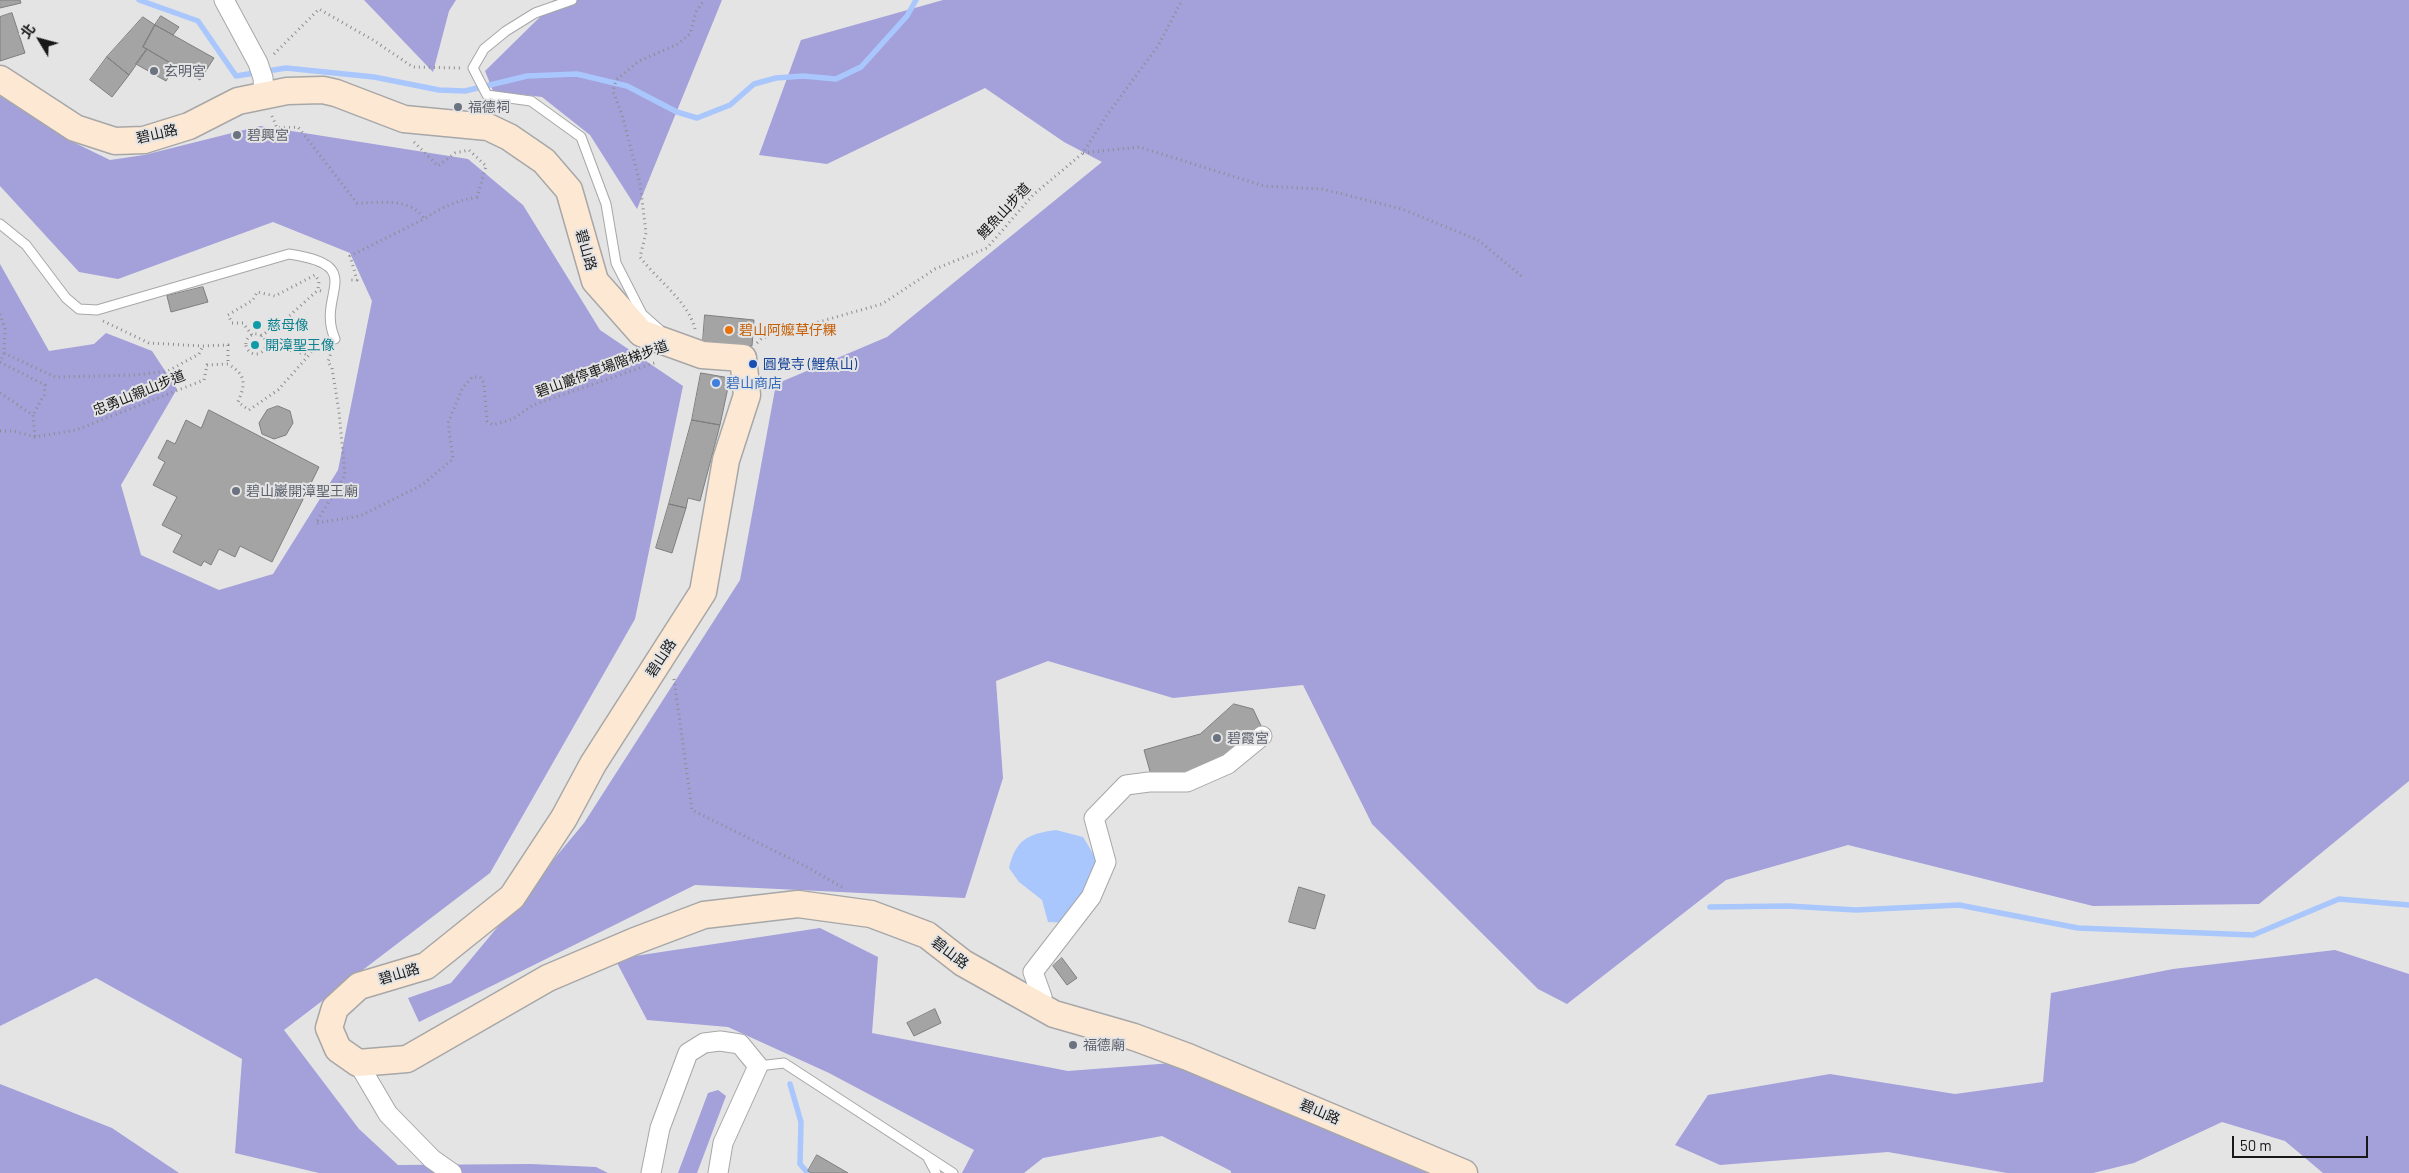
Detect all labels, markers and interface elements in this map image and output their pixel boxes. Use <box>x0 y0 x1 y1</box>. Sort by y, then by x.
north arrow <box>15 15 65 65</box>
text: 北 <box>17 20 39 41</box>
place label: 玄明宮 <box>164 63 206 79</box>
marker: 玄明宮 <box>148 65 160 77</box>
place label: 福德祠 <box>468 99 510 115</box>
marker: 福德祠 <box>452 101 464 113</box>
street label: 碧山路 <box>135 121 179 147</box>
place label: 碧興宮 <box>247 127 289 143</box>
marker: 碧興宮 <box>231 129 243 141</box>
street label: 鯉魚山步道 <box>974 180 1034 242</box>
street label: 碧山路 <box>572 227 600 273</box>
place label: 慈母像 <box>267 317 309 333</box>
marker: 慈母像 <box>251 319 263 331</box>
place label: 碧山阿嬤草仔粿 <box>739 322 837 338</box>
marker: 碧山阿嬤草仔粿 <box>723 324 735 336</box>
place label: 開漳聖王像 <box>265 337 335 353</box>
street label: 碧山巖停車場階梯步道 <box>533 337 671 401</box>
marker: 開漳聖王像 <box>249 339 261 351</box>
place label: 圓覺寺 (鯉魚山) <box>763 356 857 372</box>
marker: 圓覺寺 (鯉魚山) <box>747 358 759 370</box>
street label: 忠勇山親山步道 <box>90 367 188 419</box>
place label: 碧山商店 <box>726 375 782 391</box>
marker: 碧山商店 <box>710 377 722 389</box>
place label: 碧山巖開漳聖王廟 <box>246 483 358 499</box>
marker: 碧山巖開漳聖王廟 <box>230 485 242 497</box>
street label: 碧山路 <box>643 636 679 680</box>
place label: 碧霞宮 <box>1227 730 1269 746</box>
marker: 碧霞宮 <box>1211 732 1223 744</box>
street label: 碧山路 <box>928 934 972 972</box>
street label: 碧山路 <box>376 960 422 988</box>
place label: 福德廟 <box>1083 1037 1125 1053</box>
marker: 福德廟 <box>1067 1039 1079 1051</box>
street label: 碧山路 <box>1297 1096 1343 1128</box>
scale bar <box>2234 1126 2370 1158</box>
text: 50 m <box>2240 1136 2272 1154</box>

